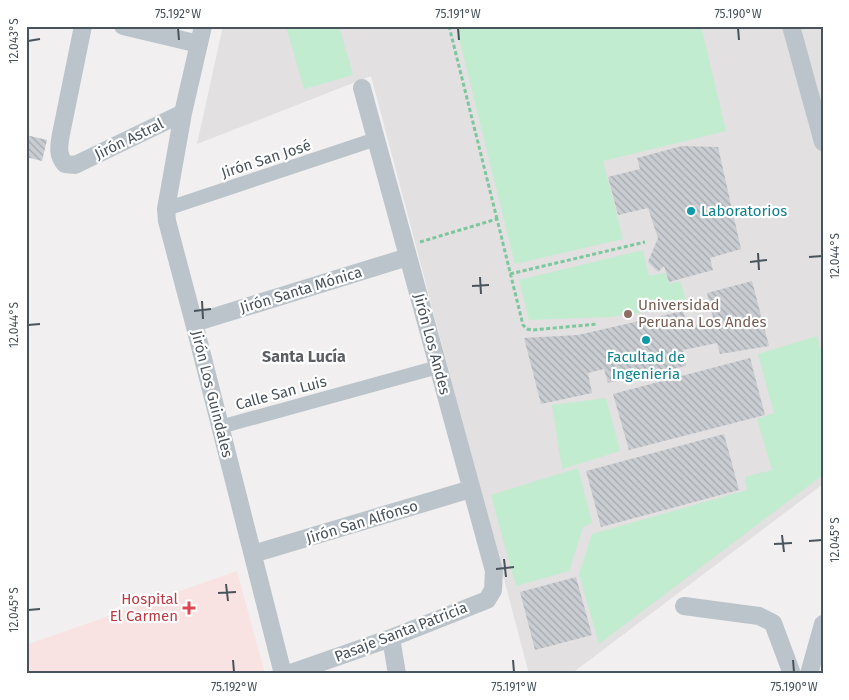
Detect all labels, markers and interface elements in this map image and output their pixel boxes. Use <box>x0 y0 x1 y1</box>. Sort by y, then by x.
text: 75.192°W <box>155 7 201 21</box>
text: 75.191°W <box>435 7 481 21</box>
text: 75.190°W <box>714 7 762 21</box>
text: 12.043°S <box>7 18 21 64</box>
street label: Jirón Astral <box>92 114 167 163</box>
street label: Jirón San José <box>219 136 313 182</box>
place label: Laboratorios <box>701 202 787 220</box>
marker: Laboratorios <box>685 205 697 217</box>
text: 12.044°S <box>828 232 842 279</box>
street label: Jirón Santa Mónica <box>238 263 364 317</box>
street label: Jirón Los Andes <box>410 291 454 397</box>
place label: Universidad Peruana Los Andes <box>638 296 766 331</box>
text: 12.044°S <box>7 301 21 348</box>
marker: Universidad Peruana Los Andes <box>622 308 634 320</box>
street label: Jirón Los Guindales <box>188 329 236 459</box>
marker: Facultad de Ingenieria <box>640 334 652 346</box>
district label: Santa Lucía <box>262 347 346 366</box>
place label: Facultad de Ingenieria <box>607 348 685 383</box>
street label: Calle San Luis <box>234 372 328 414</box>
street label: Jirón San Alfonso <box>304 496 420 548</box>
text: 12.045°S <box>828 517 842 563</box>
text: 12.045°S <box>7 587 21 633</box>
place label: Hospital El Carmen <box>110 590 179 625</box>
street label: Pasaje Santa Patricia <box>332 598 470 666</box>
marker: Hospital El Carmen <box>182 601 196 615</box>
text: 75.192°W <box>211 680 257 694</box>
text: 75.191°W <box>491 680 537 694</box>
text: 75.190°W <box>770 680 818 694</box>

